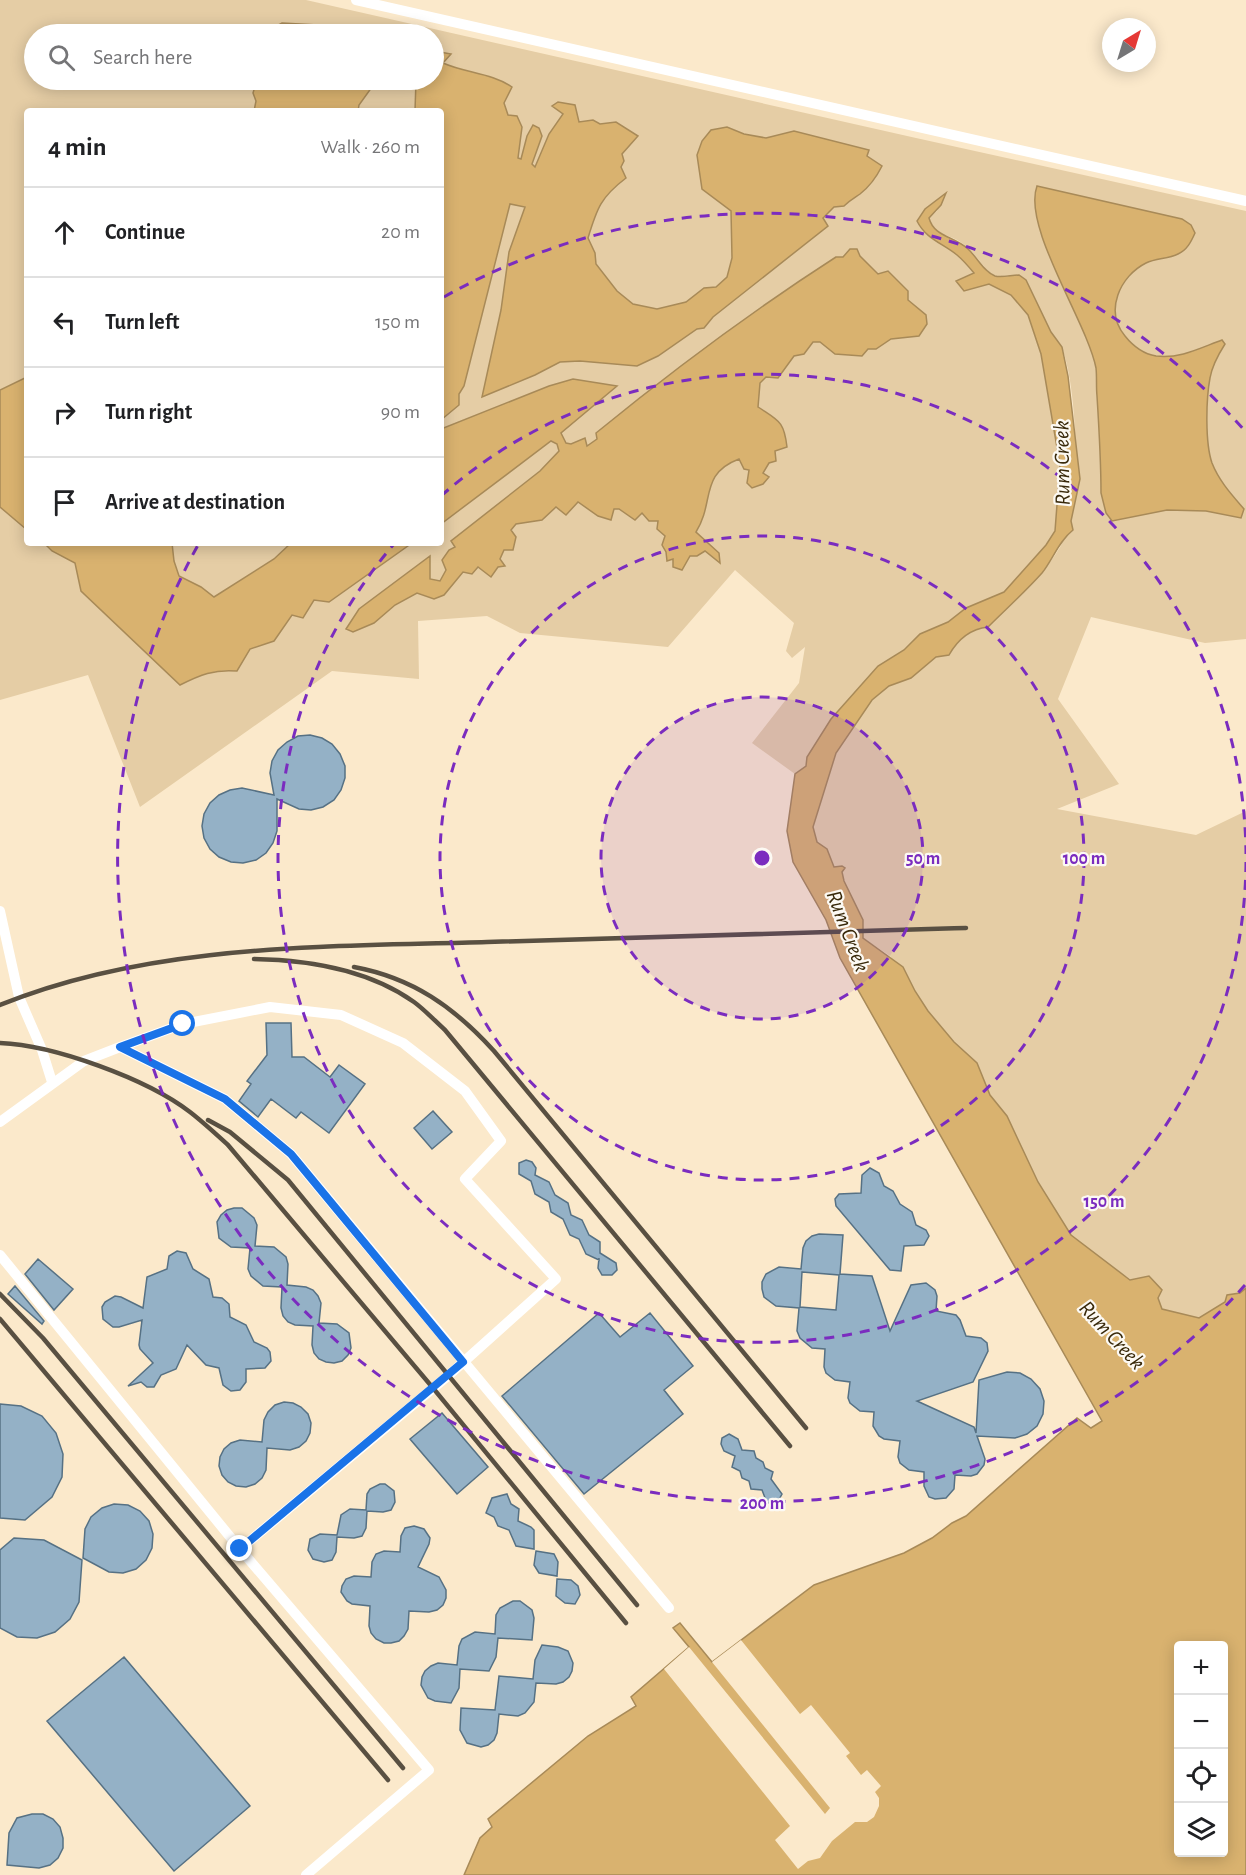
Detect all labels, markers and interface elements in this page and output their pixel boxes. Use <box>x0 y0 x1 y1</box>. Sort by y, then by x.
north arrow <box>1102 18 1156 72</box>
search box <box>24 24 444 90</box>
icon: search <box>45 41 78 74</box>
text: Search here <box>93 46 192 68</box>
text: 4 min <box>48 134 107 160</box>
text: Walk · 260 m <box>320 137 420 157</box>
icon: ahead <box>48 216 81 249</box>
text: Continue <box>105 221 185 243</box>
text: 20 m <box>381 222 420 242</box>
icon: left <box>48 306 81 339</box>
text: Turn left <box>105 311 179 333</box>
text: 150 m <box>375 312 420 332</box>
icon: right <box>48 396 81 429</box>
text: Turn right <box>105 401 192 423</box>
text: 90 m <box>381 402 420 422</box>
water label: Rum Creek <box>1050 420 1074 506</box>
icon: arrive <box>48 486 81 519</box>
text: Arrive at destination <box>105 491 285 513</box>
centre of rings <box>752 848 772 868</box>
text: 50 m <box>906 850 940 868</box>
text: 100 m <box>1063 850 1105 868</box>
water label: Rum Creek <box>822 887 874 975</box>
route start <box>169 1010 195 1036</box>
text: 150 m <box>1084 1193 1124 1211</box>
water label: Rum Creek <box>1075 1296 1149 1374</box>
text: 200 m <box>740 1495 784 1513</box>
route end <box>226 1535 252 1561</box>
map controls <box>1174 1641 1228 1857</box>
button: + <box>1174 1641 1228 1695</box>
button: − <box>1174 1695 1228 1749</box>
button: locate <box>1174 1749 1228 1803</box>
button: layers <box>1174 1803 1228 1857</box>

